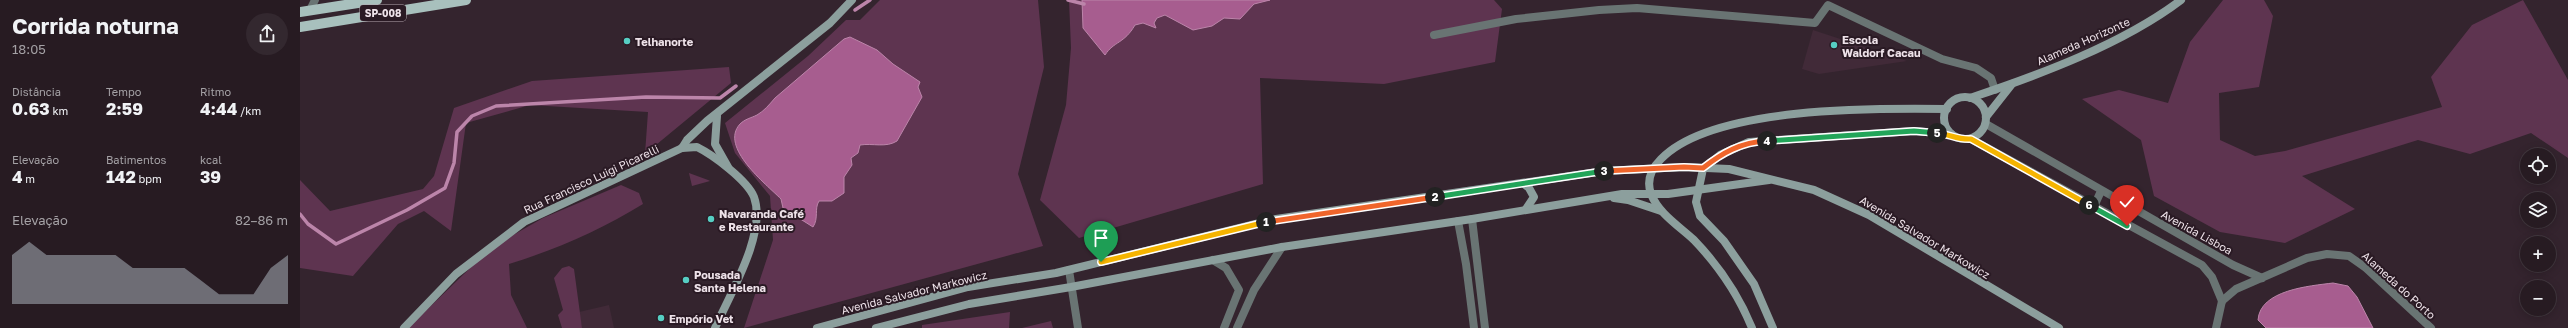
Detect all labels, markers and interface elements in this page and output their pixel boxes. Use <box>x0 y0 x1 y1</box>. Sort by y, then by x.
road number: SP-008 <box>360 5 406 21</box>
text: Corrida noturna <box>12 12 179 39</box>
button: share <box>246 13 288 55</box>
street label: Alameda Horizonte <box>2034 15 2132 67</box>
place label: Escola Waldorf Cacau <box>1842 33 1921 59</box>
place label: Telhanorte <box>635 35 694 48</box>
marker: Telhanorte <box>622 36 632 46</box>
marker: Escola Waldorf Cacau <box>1829 40 1839 50</box>
text: 18:05 <box>12 41 46 57</box>
text: Distância <box>12 85 61 98</box>
text: Tempo <box>106 85 141 98</box>
text: Ritmo <box>200 85 231 98</box>
text: 0.63 <box>12 98 50 119</box>
text: 2:59 <box>106 98 143 119</box>
text: 4:44 <box>200 98 237 119</box>
text: km <box>50 104 68 117</box>
text: /km <box>237 104 261 117</box>
pin: 5 <box>1927 123 1947 143</box>
text: 5 <box>1934 126 1940 139</box>
pin: 4 <box>1757 131 1777 151</box>
text: 4 <box>1764 134 1770 147</box>
street label: Rua Francisco Luigi Picarelli <box>521 142 661 216</box>
map controls <box>2520 148 2556 316</box>
button: locate <box>2520 148 2556 184</box>
text: Elevação <box>12 153 59 166</box>
text: Batimentos <box>106 153 166 166</box>
text: kcal <box>200 153 222 166</box>
pin: 3 <box>1594 161 1614 181</box>
text: 3 <box>1601 164 1607 177</box>
text: 4 <box>12 166 23 187</box>
text: 142 <box>106 166 136 187</box>
text: 39 <box>200 166 221 187</box>
text: m <box>23 172 35 185</box>
text: bpm <box>136 172 162 185</box>
pin <box>2110 185 2144 226</box>
pin: 2 <box>1425 187 1445 207</box>
text: 2 <box>1432 190 1438 203</box>
icon: check <box>2116 191 2138 213</box>
button: layers <box>2520 192 2556 228</box>
street label: Avenida Salvador Markowicz <box>1858 193 1993 281</box>
pin: 6 <box>2079 195 2099 215</box>
text: 6 <box>2086 198 2093 211</box>
place label: Navaranda Café e Restaurante <box>719 207 804 233</box>
street label: Avenida Lisboa <box>2159 207 2235 257</box>
text: Elevação <box>12 212 68 228</box>
text: 82–86 m <box>235 212 288 228</box>
pin: 1 <box>1256 212 1276 232</box>
marker: Navaranda Café e Restaurante <box>706 214 716 224</box>
text: 1 <box>1263 215 1269 228</box>
pin <box>1084 221 1118 262</box>
icon: arrive <box>1090 227 1112 249</box>
button: + <box>2520 236 2556 272</box>
street label: Alameda do Porto <box>2360 249 2439 322</box>
place label: Pousada Santa Helena <box>694 268 766 294</box>
street label: Avenida Salvador Markowicz <box>840 268 988 316</box>
marker: Pousada Santa Helena <box>681 275 691 285</box>
button: − <box>2520 280 2556 316</box>
place label: Empório Vet <box>669 312 734 325</box>
marker: Empório Vet <box>656 313 666 323</box>

